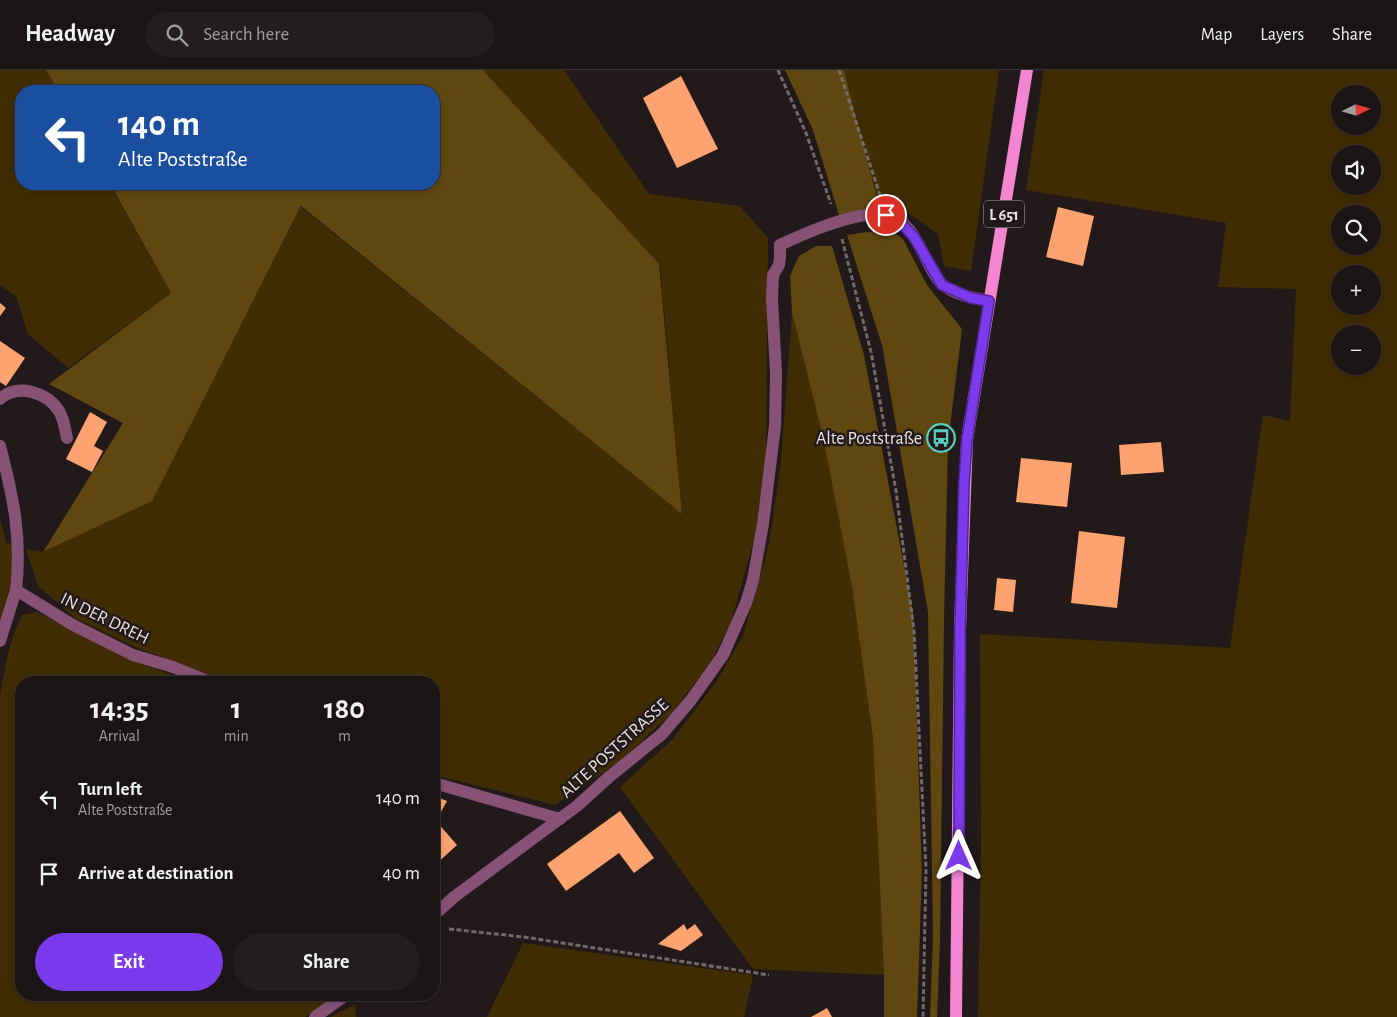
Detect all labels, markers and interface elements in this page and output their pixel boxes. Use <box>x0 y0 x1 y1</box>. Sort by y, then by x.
search box <box>145 12 495 57</box>
icon: search <box>163 21 191 49</box>
text: Headway <box>25 22 115 46</box>
text: Search here <box>203 25 289 44</box>
text: Map <box>1201 26 1232 44</box>
text: Layers <box>1260 26 1304 44</box>
text: Share <box>1332 26 1372 44</box>
north arrow <box>1331 85 1381 135</box>
map controls <box>1331 85 1381 375</box>
icon: left <box>35 105 100 170</box>
text: 140 m <box>118 107 200 142</box>
button: sound <box>1331 145 1381 195</box>
text: Alte Poststraße <box>118 148 248 170</box>
pin <box>865 194 907 236</box>
road number: L 651 <box>984 200 1024 228</box>
icon: arrive <box>872 201 900 229</box>
button: search <box>1331 205 1381 255</box>
button: + <box>1331 265 1381 315</box>
button: − <box>1331 325 1381 375</box>
bus stop icon: Alte Poststraße <box>926 423 956 453</box>
place label: Alte Poststraße <box>816 430 922 448</box>
street label: IN DER DREH <box>57 590 152 648</box>
text: 14:35 <box>90 694 149 724</box>
text: 1 <box>231 694 242 724</box>
text: 180 <box>324 694 365 724</box>
street label: ALTE POSTSTRASSE <box>557 696 672 802</box>
text: Arrival <box>99 728 140 744</box>
text: min <box>224 728 249 744</box>
text: m <box>338 728 351 744</box>
text: Turn left <box>78 780 142 799</box>
icon: left <box>35 785 63 813</box>
text: 140 m <box>376 789 420 808</box>
text: Alte Poststraße <box>78 802 172 818</box>
position arrow <box>932 829 984 881</box>
icon: arrive <box>35 860 63 888</box>
text: Arrive at destination <box>78 864 234 883</box>
text: 40 m <box>382 864 420 883</box>
button: Exit <box>35 933 223 991</box>
button: Share <box>233 933 420 991</box>

